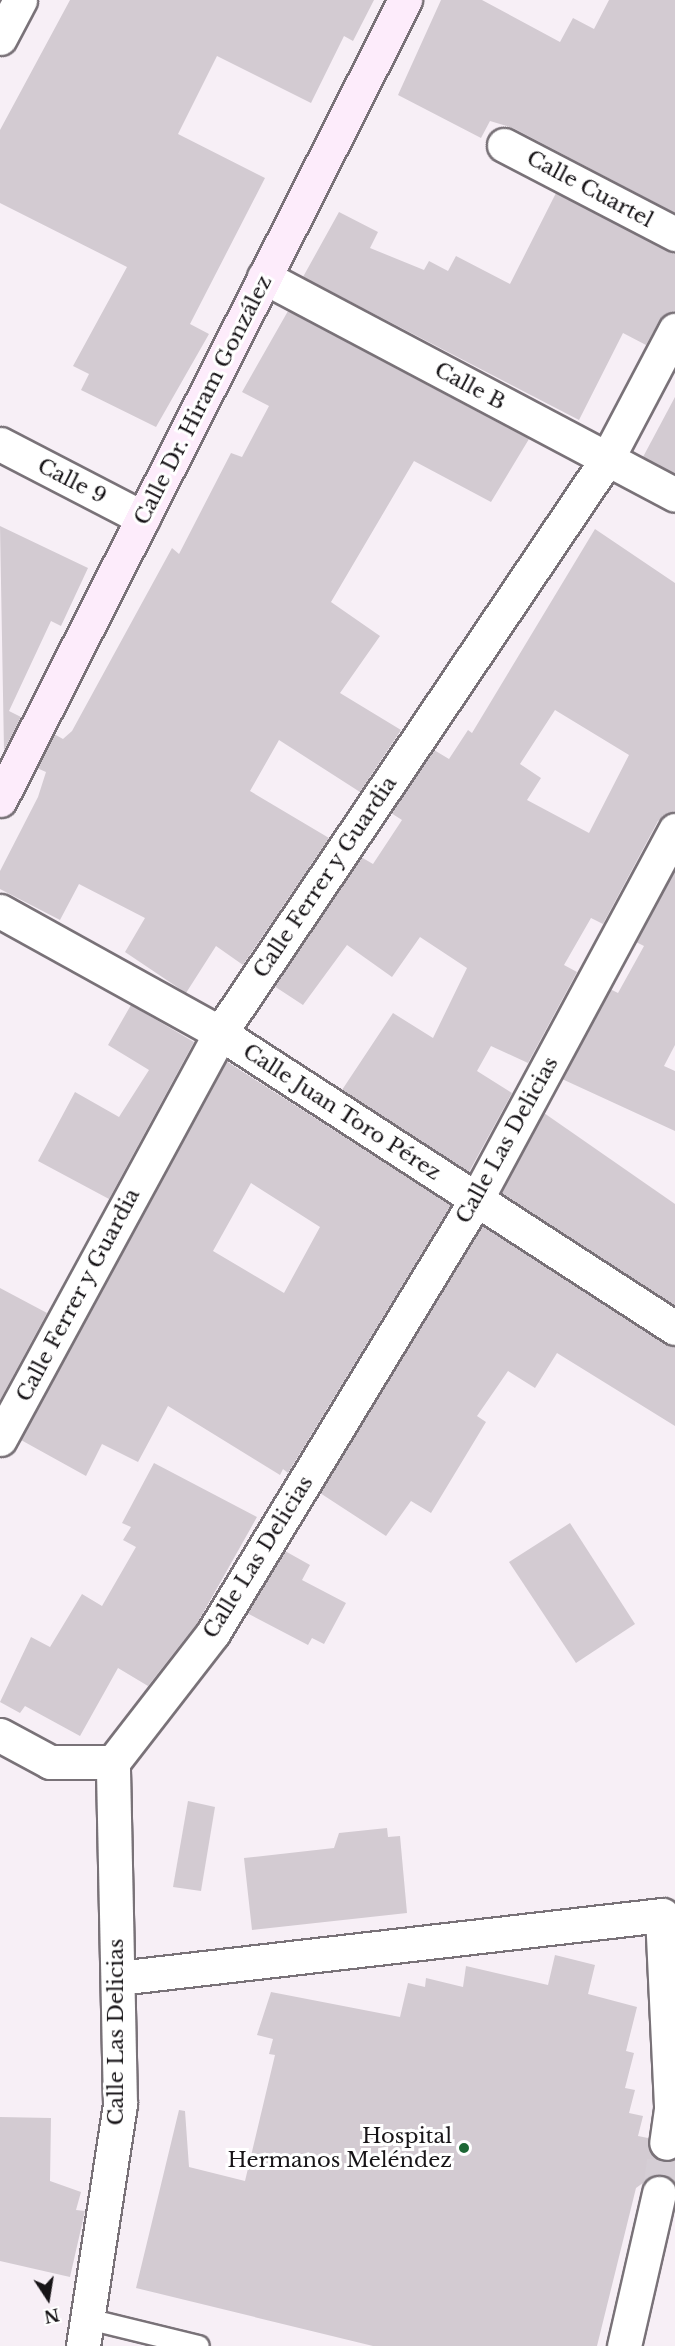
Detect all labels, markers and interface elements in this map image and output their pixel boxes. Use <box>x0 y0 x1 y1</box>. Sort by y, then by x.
street label: Calle Cuartel <box>522 145 658 233</box>
street label: Calle Dr. Hiram González <box>129 271 277 529</box>
street label: Calle B <box>430 357 510 415</box>
street label: Calle 9 <box>33 453 111 509</box>
street label: Calle Ferrer y Guardia <box>248 771 402 983</box>
street label: Calle Juan Toro Pérez <box>238 1038 446 1186</box>
street label: Calle Las Delicias <box>451 1052 563 1228</box>
street label: Calle Ferrer y Guardia <box>11 1183 145 1407</box>
street label: Calle Las Delicias <box>198 1471 318 1643</box>
street label: Calle Las Delicias <box>103 1939 129 2125</box>
place label: Hospital Hermanos Meléndez <box>227 2123 452 2173</box>
marker: Hospital Hermanos Meléndez <box>457 2141 471 2155</box>
north arrow <box>18 2268 78 2328</box>
text: N <box>42 2304 61 2327</box>

